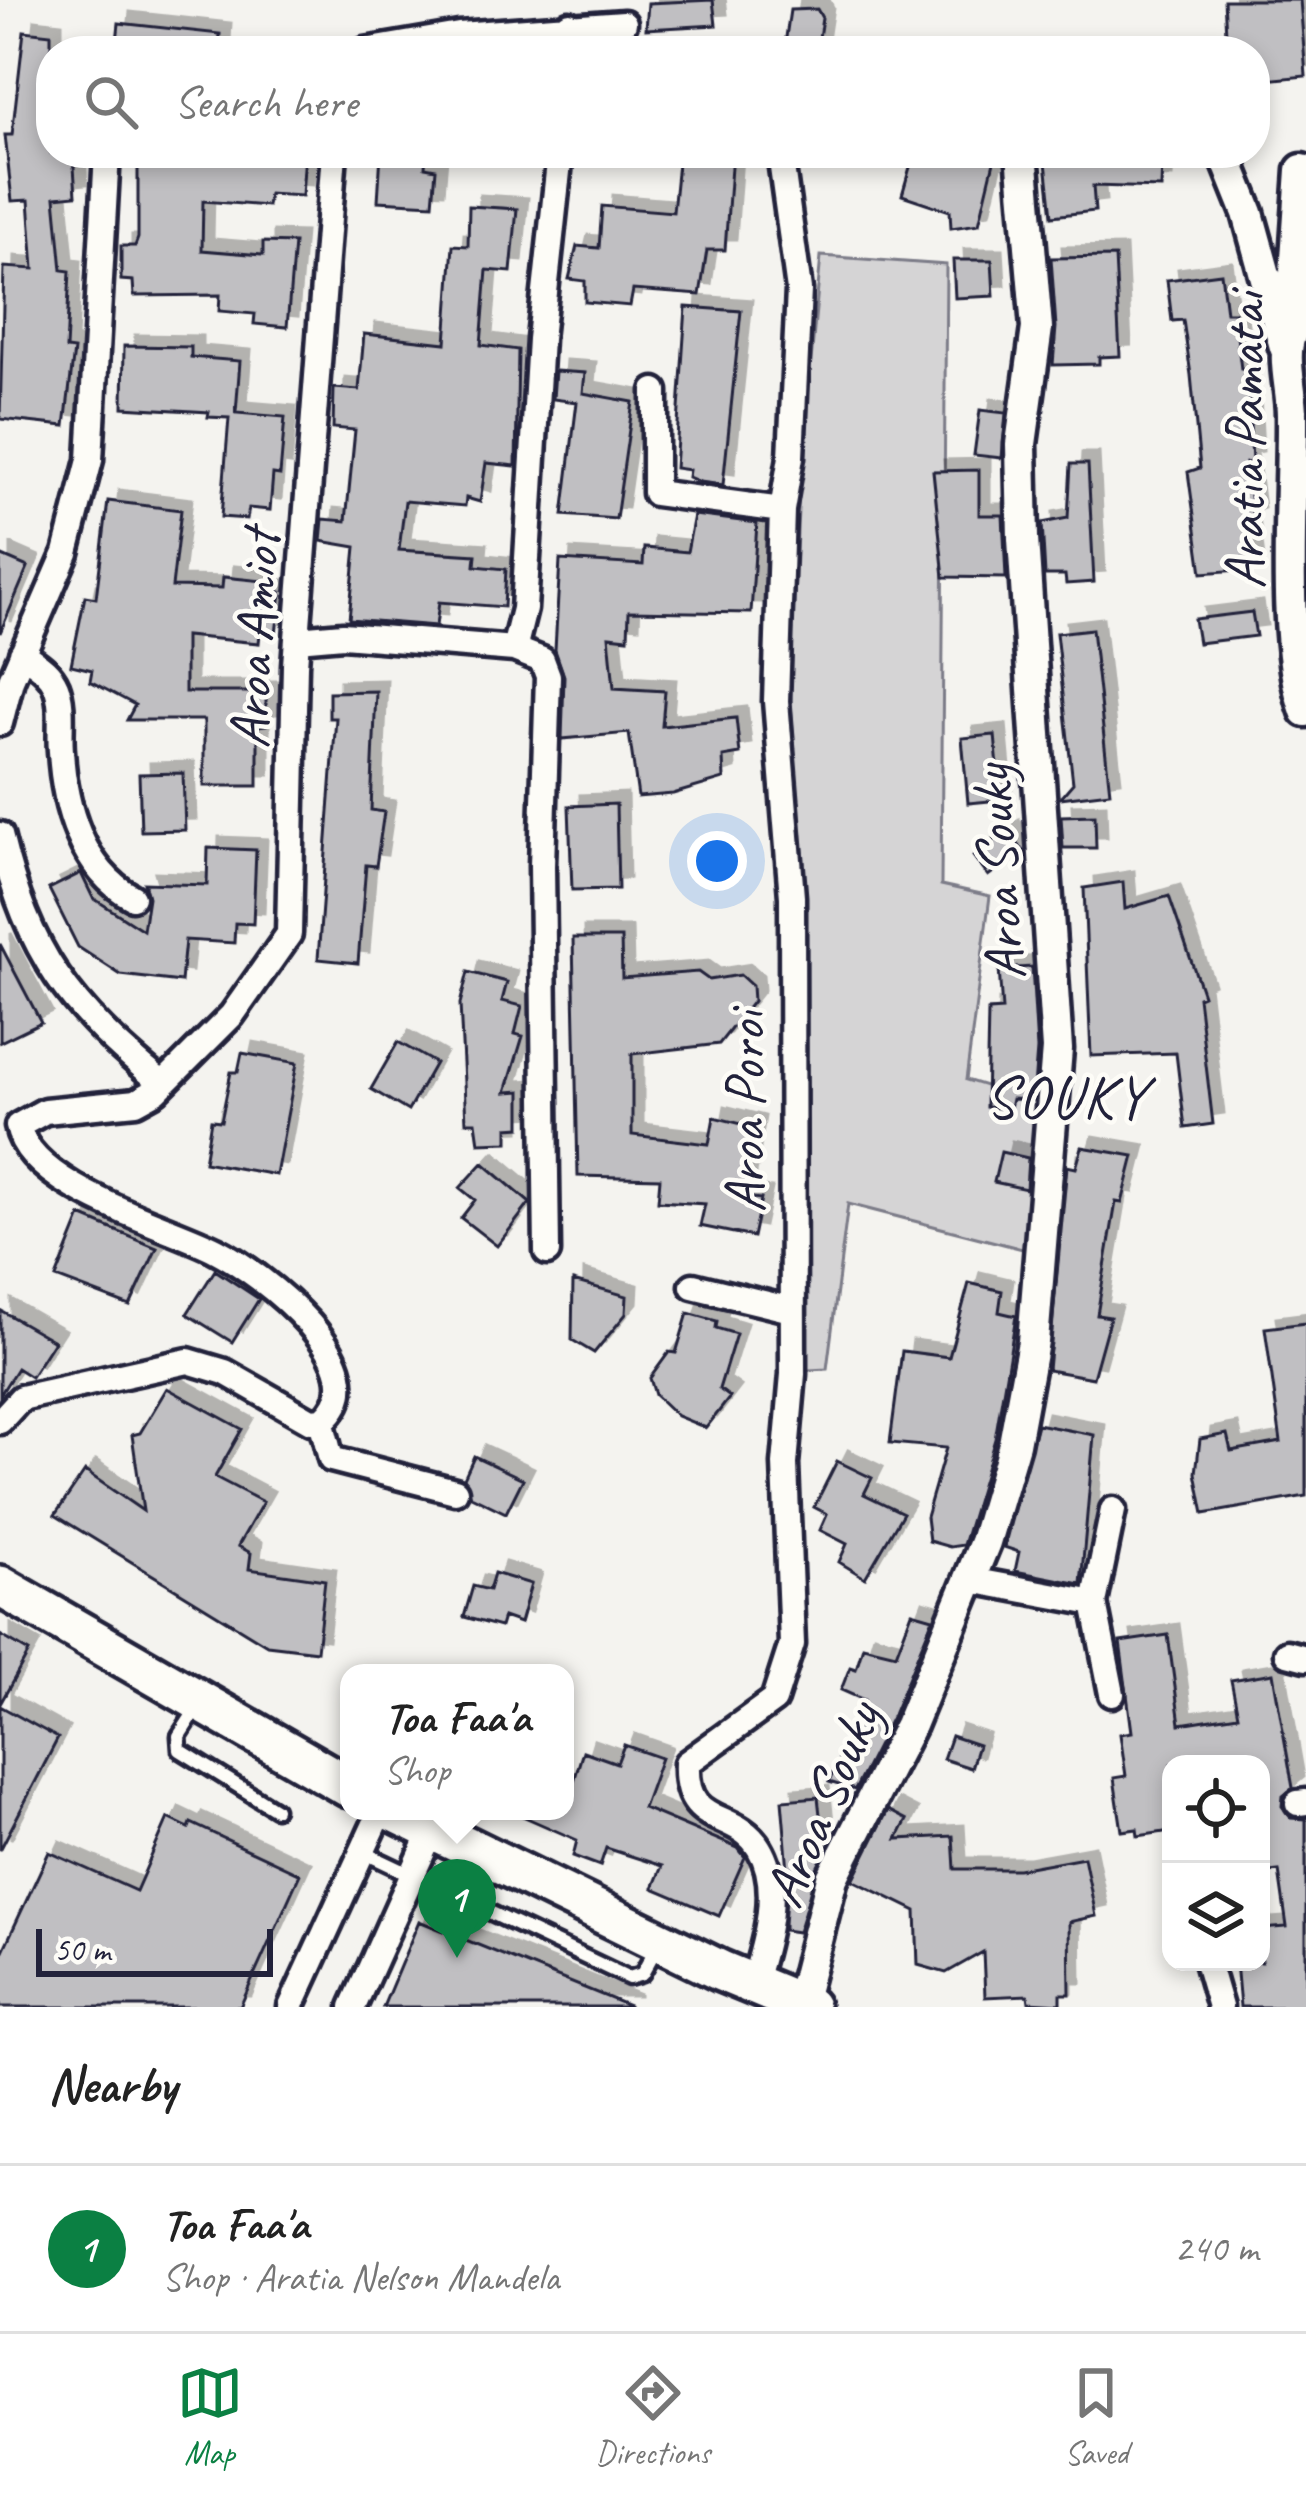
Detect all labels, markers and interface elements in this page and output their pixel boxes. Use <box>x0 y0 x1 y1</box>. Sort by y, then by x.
search box <box>36 36 1270 168</box>
icon: search <box>78 69 144 135</box>
text: Search here <box>174 74 357 131</box>
street label: Aratia Pamatai <box>1209 286 1281 589</box>
street label: Aroa Amiot <box>212 521 296 750</box>
street label: Aroa Souky <box>954 760 1041 983</box>
your location <box>687 831 747 891</box>
street label: Aroa Poroi <box>709 1005 781 1213</box>
district label: SOUKY <box>985 1059 1157 1135</box>
popup <box>340 1664 574 1820</box>
street label: Aroa Souky <box>747 1688 898 1917</box>
text: Toa Faa'a <box>384 1689 530 1746</box>
text: Shop <box>384 1746 450 1795</box>
map controls <box>1162 1755 1270 1971</box>
button: locate <box>1162 1755 1270 1863</box>
pin: 1 <box>418 1859 496 1958</box>
button: layers <box>1162 1863 1270 1971</box>
scale bar <box>36 1923 273 1976</box>
text: 50 m <box>54 1929 110 1971</box>
text: Nearby <box>48 2053 176 2117</box>
text: Toa Faa'a <box>162 2196 308 2253</box>
text: 1 <box>78 2224 96 2273</box>
text: 240 m <box>1174 2224 1258 2273</box>
text: Shop · Aratia Nelson Mandela <box>162 2253 559 2302</box>
tab: Map <box>177 2360 243 2474</box>
tab: Directions <box>596 2360 710 2474</box>
tab: Saved <box>1063 2360 1129 2474</box>

